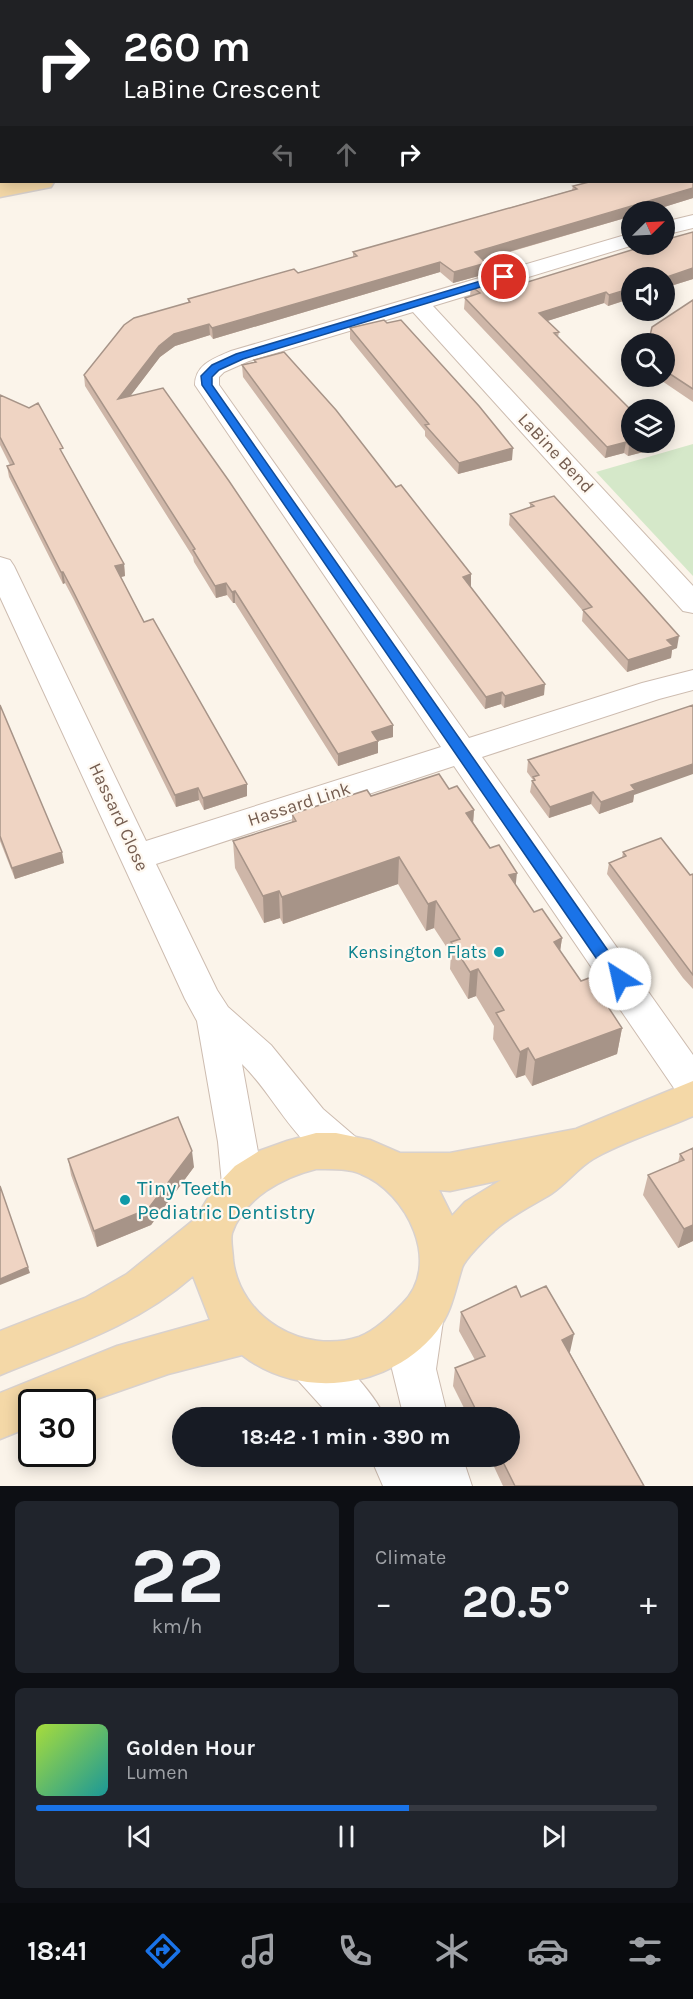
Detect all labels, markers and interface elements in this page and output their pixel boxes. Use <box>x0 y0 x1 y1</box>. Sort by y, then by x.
text: 260 m <box>123 22 251 72</box>
icon: right <box>24 24 102 102</box>
text: LaBine Crescent <box>123 73 321 105</box>
icon: left <box>267 138 300 171</box>
icon: ahead <box>330 138 363 171</box>
icon: right <box>393 138 426 171</box>
north arrow <box>621 201 675 255</box>
map controls <box>621 201 675 453</box>
pin <box>478 251 529 302</box>
icon: arrive <box>487 260 520 293</box>
button: sound <box>621 267 675 321</box>
button: search <box>621 333 675 387</box>
button: layers <box>621 399 675 453</box>
street label: LaBine Bend <box>513 408 599 498</box>
street label: Hassard Close <box>84 759 154 875</box>
street label: Hassard Link <box>245 777 353 831</box>
place label: Kensington Flats <box>348 941 487 963</box>
marker: Kensington Flats <box>492 945 506 959</box>
position arrow <box>588 947 652 1011</box>
place label: Tiny Teeth Pediatric Dentistry <box>137 1176 315 1224</box>
marker: Tiny Teeth Pediatric Dentistry <box>118 1193 132 1207</box>
speed limit sign: 30 <box>18 1389 96 1467</box>
text: 18:42 · 1 min · 390 m <box>242 1424 450 1450</box>
text: 22 <box>130 1530 224 1622</box>
text: Climate <box>375 1546 446 1569</box>
text: 20.5° <box>461 1576 571 1628</box>
text: − <box>375 1584 392 1622</box>
text: + <box>640 1584 657 1622</box>
text: km/h <box>152 1615 202 1638</box>
text: Golden Hour <box>126 1735 255 1761</box>
text: Lumen <box>126 1761 189 1784</box>
icon: previous <box>123 1820 156 1853</box>
icon: pause <box>330 1820 363 1853</box>
icon: next <box>537 1820 570 1853</box>
icon: directions <box>142 1930 184 1972</box>
icon: music <box>238 1930 280 1972</box>
icon: phone <box>334 1930 376 1972</box>
icon: climate <box>431 1930 473 1972</box>
icon: car <box>527 1930 569 1972</box>
icon: filters <box>624 1930 666 1972</box>
text: 18:41 <box>27 1935 87 1967</box>

